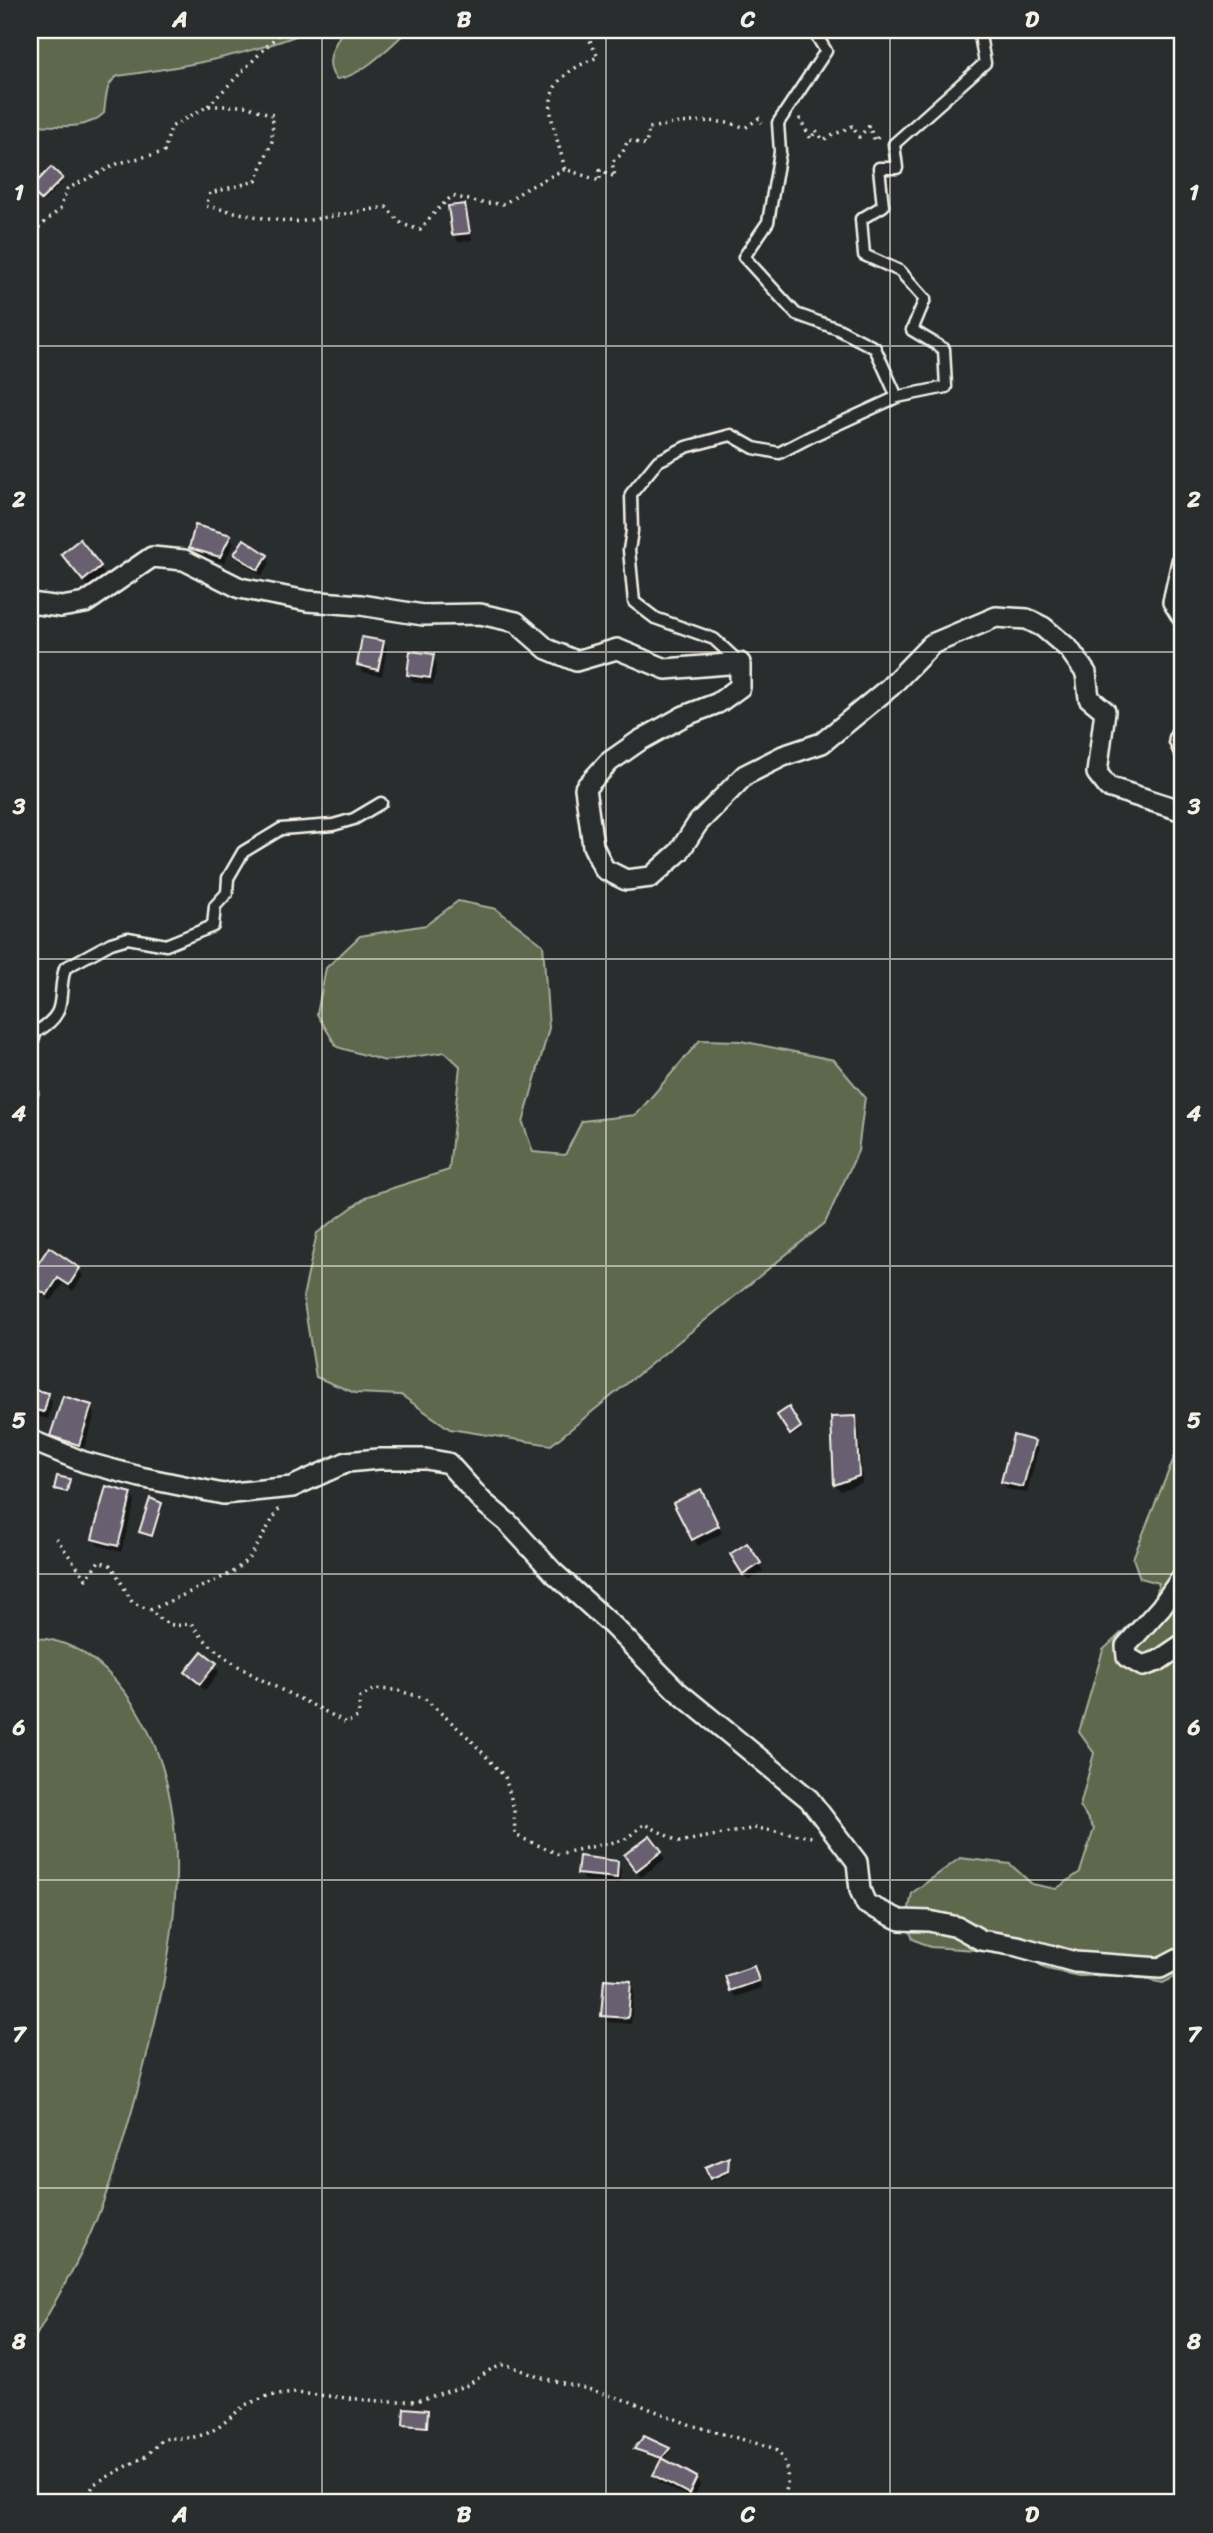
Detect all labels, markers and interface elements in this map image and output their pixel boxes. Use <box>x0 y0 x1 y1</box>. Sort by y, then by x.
text: A <box>171 0 188 40</box>
text: B <box>457 0 472 40</box>
text: C <box>740 0 756 40</box>
text: D <box>1025 0 1040 40</box>
text: 1 <box>14 172 24 213</box>
text: 1 <box>1189 172 1199 213</box>
text: 2 <box>11 479 26 520</box>
text: 2 <box>1186 479 1201 520</box>
text: 3 <box>12 786 26 827</box>
text: 3 <box>1187 786 1201 827</box>
text: 4 <box>11 1093 27 1134</box>
text: 4 <box>1186 1093 1202 1134</box>
text: 5 <box>12 1400 26 1441</box>
text: 5 <box>1187 1400 1201 1441</box>
text: 6 <box>11 1707 26 1748</box>
text: 6 <box>1186 1707 1201 1748</box>
text: 7 <box>12 2014 27 2055</box>
text: 7 <box>1187 2014 1202 2055</box>
text: 8 <box>11 2321 26 2362</box>
text: 8 <box>1186 2321 1201 2362</box>
text: A <box>171 2494 188 2533</box>
text: B <box>457 2494 472 2533</box>
text: C <box>740 2494 756 2533</box>
text: D <box>1025 2494 1040 2533</box>

